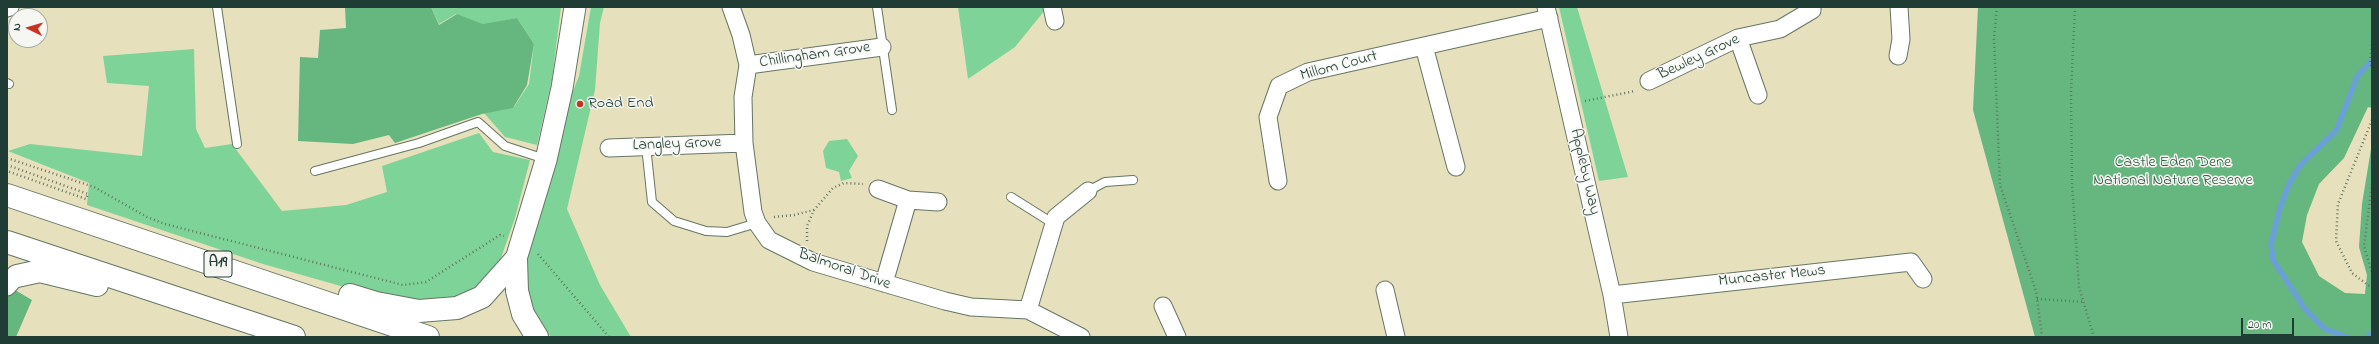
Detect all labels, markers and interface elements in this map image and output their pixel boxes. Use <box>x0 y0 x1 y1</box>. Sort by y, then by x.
north arrow <box>8 8 48 48</box>
text: N <box>9 23 25 31</box>
street label: Bewley Grove <box>1655 31 1743 85</box>
street label: Chillingham Grove <box>758 39 872 73</box>
street label: Millom Court <box>1298 47 1380 87</box>
place label: Road End <box>588 94 653 114</box>
marker: Road End <box>575 99 585 109</box>
street label: Appleby Way <box>1565 127 1603 217</box>
street label: Langley Grove <box>632 134 722 156</box>
park label: Castle Eden Dene National Nature Reserve <box>2093 153 2253 191</box>
street label: Balmoral Drive <box>795 245 893 295</box>
road number: A19 <box>204 251 232 277</box>
street label: Muncaster Mews <box>1717 262 1827 292</box>
scale bar <box>2243 310 2296 336</box>
text: 20 m <box>2248 316 2271 334</box>

